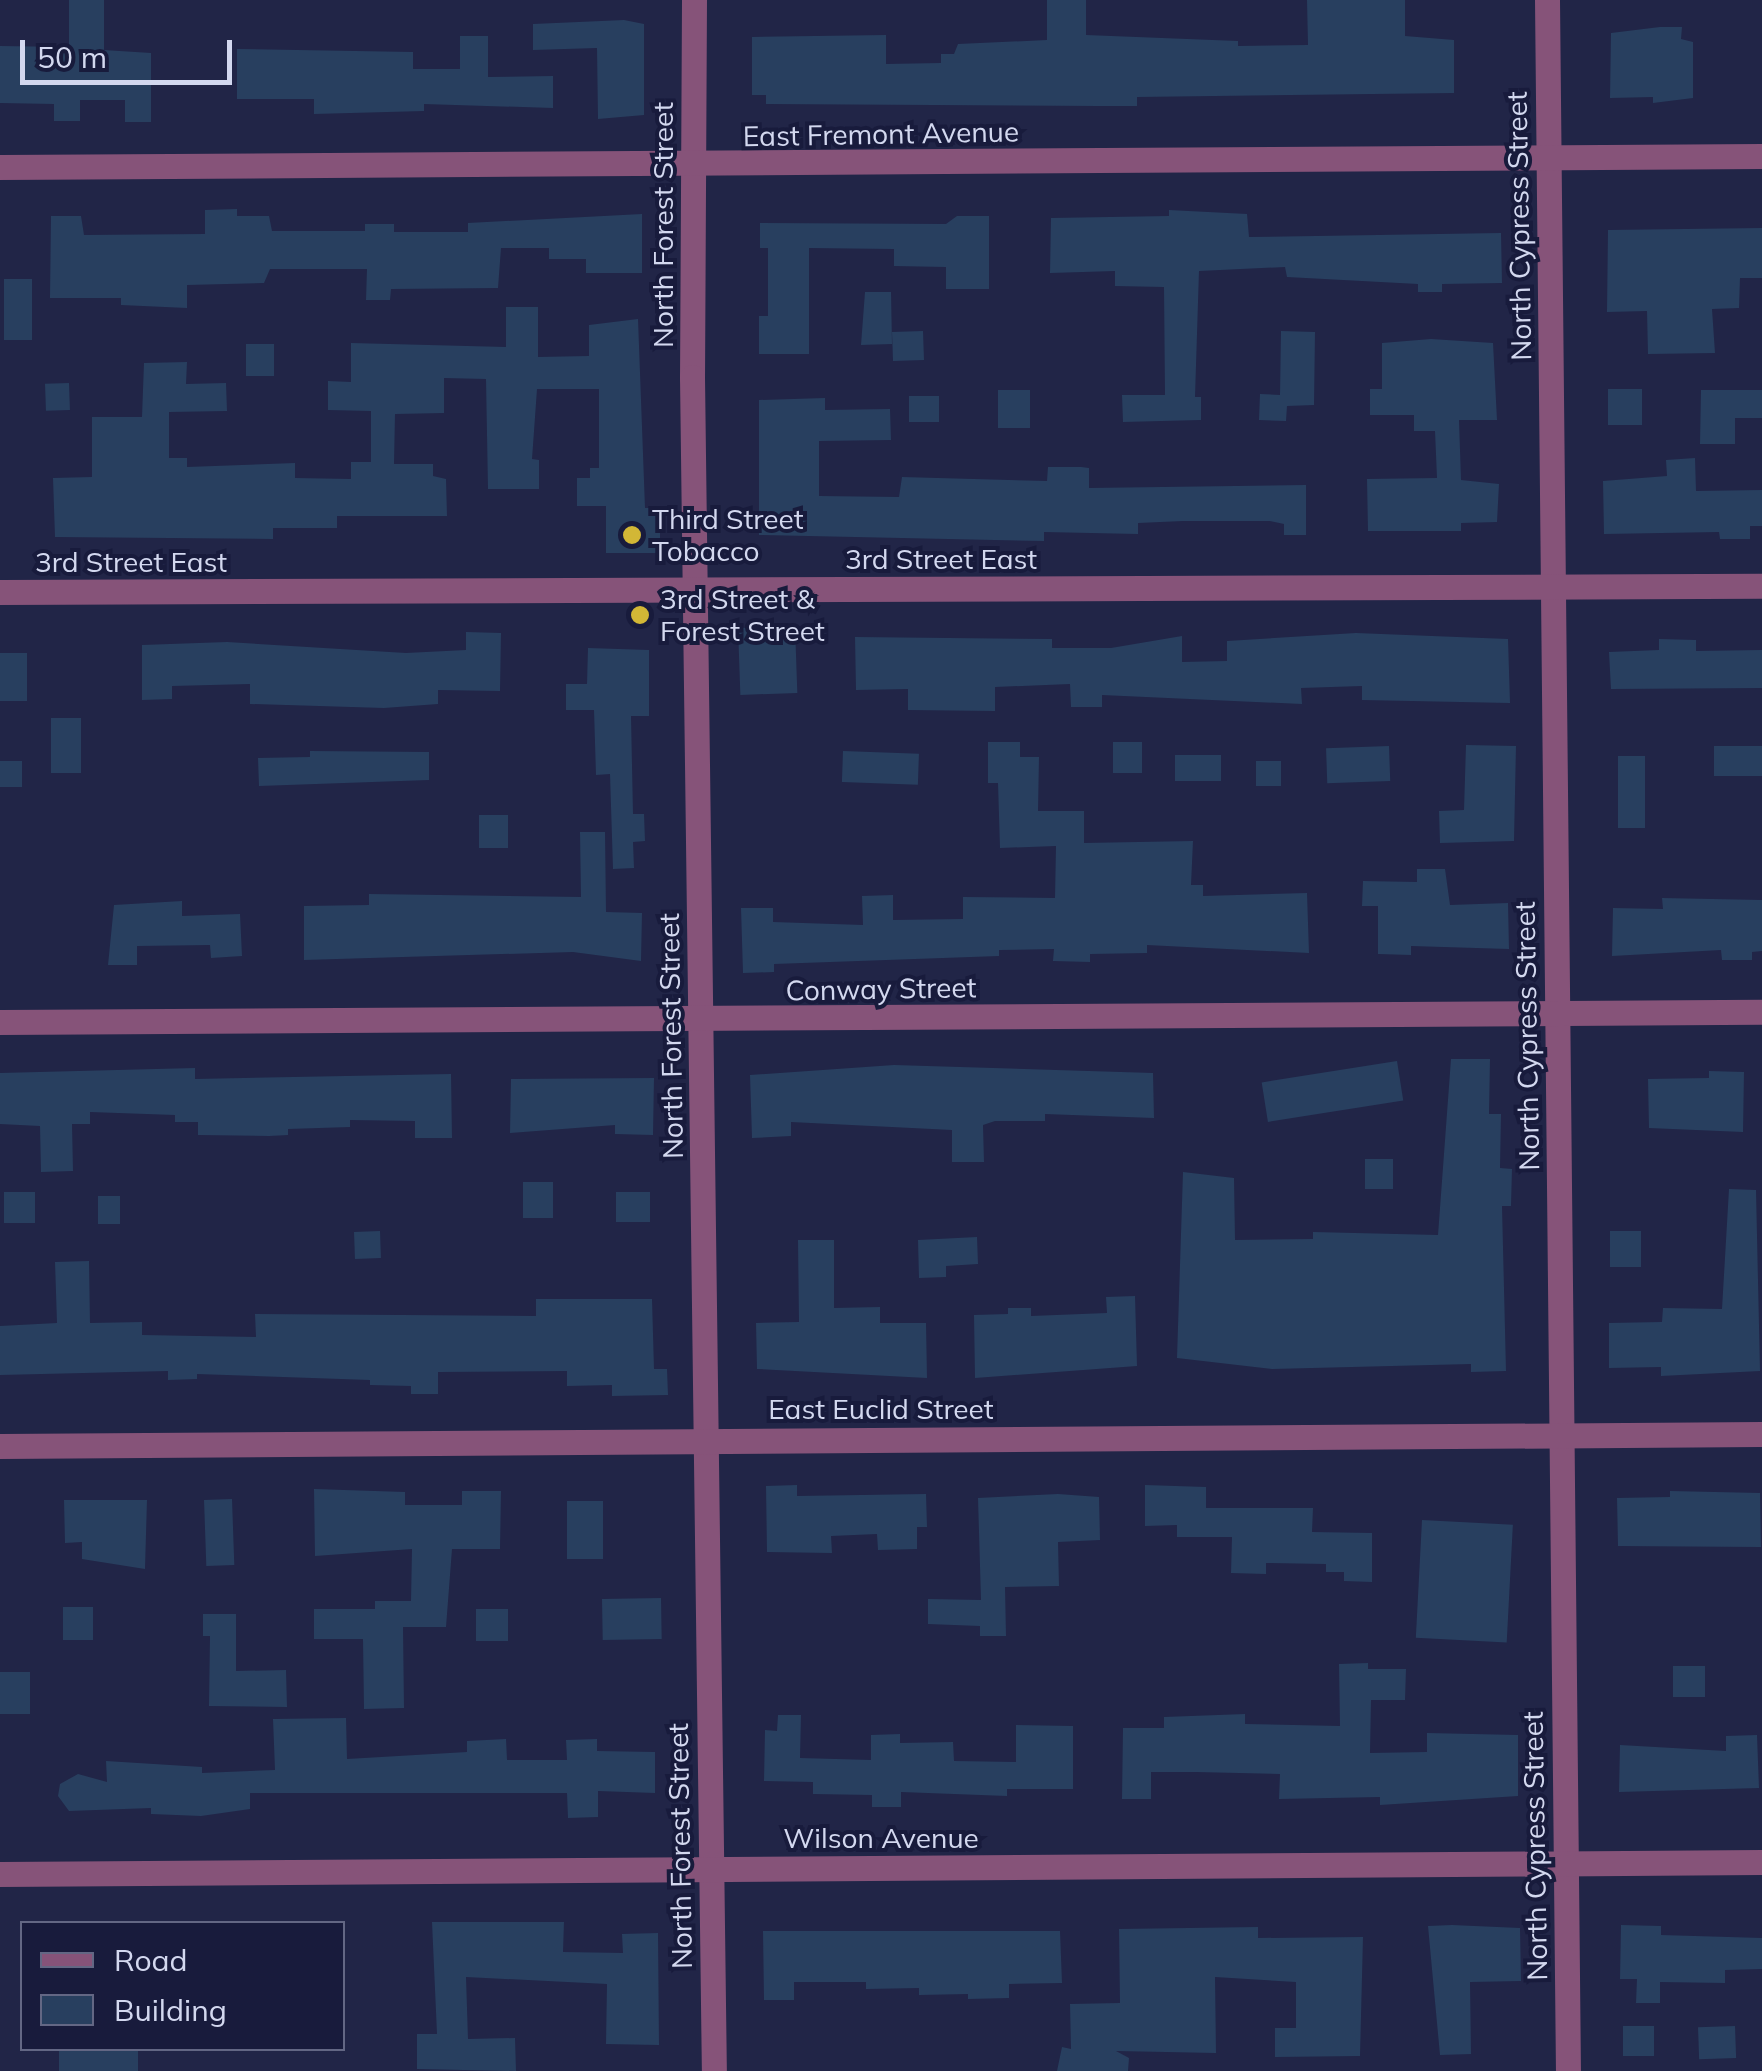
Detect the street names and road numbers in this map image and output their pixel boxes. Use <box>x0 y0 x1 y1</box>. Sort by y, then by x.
street label: North Cypress Street <box>1500 91 1538 361</box>
street label: North Forest Street <box>646 102 680 348</box>
street label: East Fremont Avenue <box>743 115 1019 153</box>
street label: 3rd Street East <box>845 542 1037 576</box>
street label: 3rd Street East <box>35 545 227 579</box>
street label: North Cypress Street <box>1508 901 1546 1171</box>
street label: North Forest Street <box>652 913 690 1159</box>
street label: Conway Street <box>785 971 977 1007</box>
street label: East Euclid Street <box>768 1392 994 1426</box>
street label: North Cypress Street <box>1516 1711 1554 1981</box>
street label: North Forest Street <box>661 1723 699 1969</box>
street label: Wilson Avenue <box>783 1821 979 1855</box>

